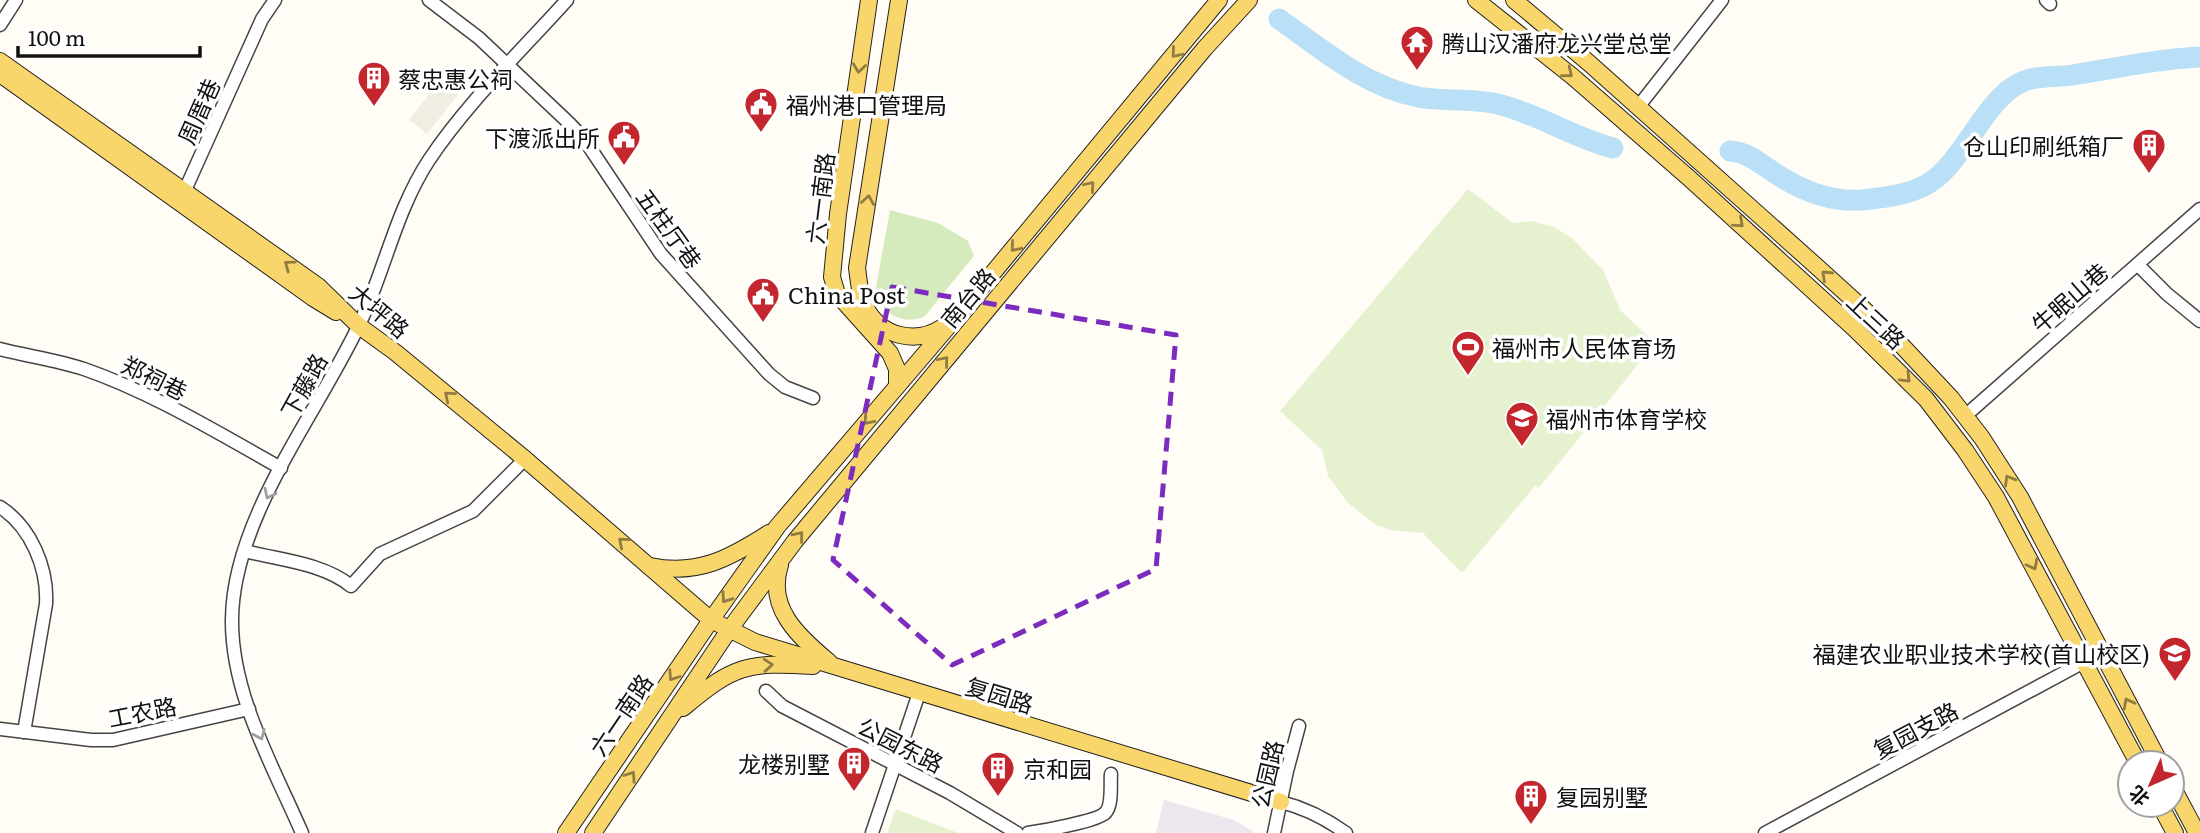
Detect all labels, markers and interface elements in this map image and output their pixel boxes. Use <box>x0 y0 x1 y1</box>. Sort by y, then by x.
scale bar <box>18 14 200 58</box>
text: 100 m <box>28 21 85 52</box>
temple icon: 腾山汉潘府龙兴堂总堂 <box>1398 23 1436 72</box>
place label: 腾山汉潘府龙兴堂总堂 <box>1442 25 1672 59</box>
one-way arrow <box>1172 46 1185 58</box>
building icon: 蔡忠惠公祠 <box>355 59 393 108</box>
place label: 蔡忠惠公祠 <box>398 61 513 95</box>
one-way arrow <box>852 62 867 73</box>
one-way arrow <box>1561 64 1573 77</box>
street label: 周厝巷 <box>168 73 228 149</box>
public building icon: 福州港口管理局 <box>742 85 780 134</box>
place label: 福州港口管理局 <box>786 87 947 121</box>
public building icon: 下渡派出所 <box>605 118 643 167</box>
place label: 下渡派出所 <box>485 120 600 154</box>
building icon: 仓山印刷纸箱厂 <box>2130 126 2168 175</box>
place label: 仓山印刷纸箱厂 <box>1963 128 2124 162</box>
street label: 六一南路 <box>797 150 841 246</box>
street label: 五柱厅巷 <box>629 181 711 275</box>
one-way arrow <box>1081 182 1094 194</box>
one-way arrow <box>860 195 875 206</box>
one-way arrow <box>1731 215 1744 228</box>
one-way arrow <box>1011 239 1023 252</box>
street label: 牛眠山巷 <box>2023 254 2115 340</box>
street label: 南台路 <box>932 260 1002 334</box>
one-way arrow <box>284 261 297 273</box>
one-way arrow <box>1821 270 1834 283</box>
street label: 大坪路 <box>343 275 417 345</box>
public building icon: China Post <box>744 275 782 324</box>
place label: China Post <box>788 277 906 311</box>
street label: 上三路 <box>1840 284 1914 356</box>
sports icon: 福州市人民体育场 <box>1449 328 1487 377</box>
place label: 福州市人民体育场 <box>1492 330 1676 364</box>
street label: 郑祠巷 <box>117 347 193 407</box>
street label: 下藤路 <box>271 347 335 423</box>
one-way arrow <box>936 356 948 369</box>
one-way arrow <box>1897 370 1910 383</box>
one-way arrow <box>444 392 457 404</box>
school or university icon: 福州市体育学校 <box>1503 399 1541 448</box>
place label: 福州市体育学校 <box>1546 401 1707 435</box>
one-way arrow <box>864 412 876 425</box>
one-way arrow <box>2005 475 2018 488</box>
one-way arrow <box>263 487 277 499</box>
one-way arrow <box>791 532 803 545</box>
one-way arrow <box>618 538 630 551</box>
one-way arrow <box>2025 558 2038 570</box>
one-way arrow <box>722 590 734 603</box>
school or university icon: 福建农业职业技术学校(首山校区) <box>2156 634 2194 683</box>
place label: 福建农业职业技术学校(首山校区) <box>1813 636 2150 670</box>
one-way arrow <box>763 658 774 673</box>
street label: 六一南路 <box>580 666 660 762</box>
one-way arrow <box>668 668 681 681</box>
street label: 复园路 <box>962 668 1038 720</box>
street label: 工农路 <box>105 688 179 734</box>
street label: 复园支路 <box>1866 692 1964 766</box>
one-way arrow <box>2123 697 2137 710</box>
street label: 公园东路 <box>852 708 950 780</box>
one-way arrow <box>251 728 265 740</box>
street label: 公园路 <box>1242 737 1290 811</box>
building icon: 龙楼别墅 <box>835 744 873 793</box>
place label: 龙楼别墅 <box>738 746 830 780</box>
building icon: 京和园 <box>979 749 1017 798</box>
north arrow <box>2116 749 2186 819</box>
place label: 京和园 <box>1023 751 1092 785</box>
one-way arrow <box>623 771 635 784</box>
building icon: 复园别墅 <box>1512 777 1550 826</box>
place label: 复园别墅 <box>1556 779 1648 813</box>
text: 北 <box>2122 780 2155 813</box>

